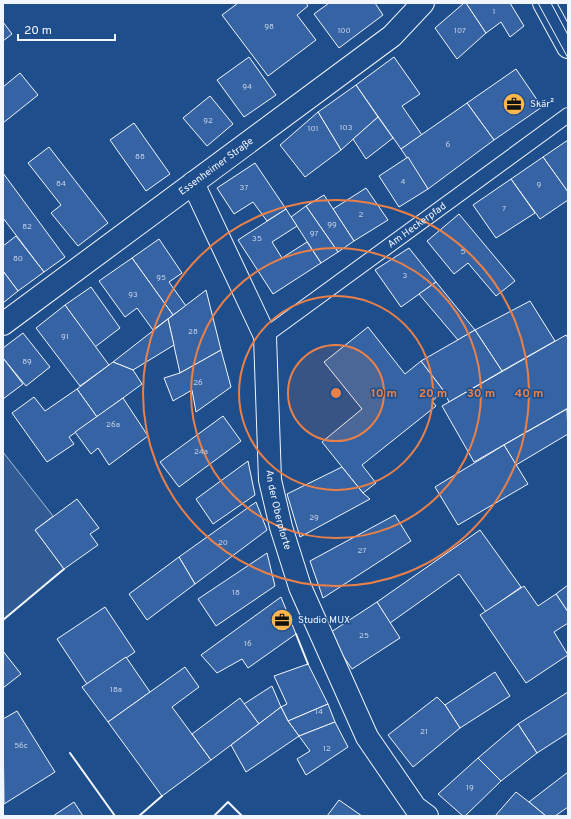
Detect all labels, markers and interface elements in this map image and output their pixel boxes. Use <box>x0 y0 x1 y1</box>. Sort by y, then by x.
house number: 1 <box>493 7 495 17</box>
scale bar <box>18 16 115 42</box>
house number: 98 <box>264 22 274 32</box>
text: 20 m <box>24 23 52 39</box>
house number: 100 <box>337 26 351 36</box>
house number: 107 <box>454 26 466 36</box>
house number: 94 <box>242 82 252 92</box>
office icon: Skär² <box>501 91 527 117</box>
place label: Skär² <box>530 98 554 111</box>
house number: 92 <box>203 116 213 126</box>
house number: 103 <box>340 123 353 133</box>
house number: 101 <box>307 124 319 134</box>
street label: Essenheimer Straße <box>176 134 256 198</box>
house number: 6 <box>446 140 451 150</box>
house number: 88 <box>135 152 145 162</box>
house number: 4 <box>401 177 406 187</box>
house number: 84 <box>56 179 66 189</box>
house number: 9 <box>537 180 542 190</box>
house number: 37 <box>240 183 248 193</box>
street label: Am Heckerpfad <box>385 199 449 251</box>
house number: 7 <box>502 204 506 214</box>
house number: 2 <box>359 210 364 220</box>
house number: 99 <box>327 220 337 230</box>
house number: 82 <box>22 222 32 232</box>
house number: 97 <box>310 229 318 239</box>
house number: 35 <box>252 234 262 244</box>
house number: 5 <box>461 247 466 257</box>
house number: 80 <box>13 254 23 264</box>
house number: 3 <box>403 271 408 281</box>
house number: 95 <box>156 273 166 283</box>
house number: 93 <box>128 290 138 300</box>
house number: 28 <box>188 327 198 337</box>
house number: 91 <box>61 332 69 342</box>
house number: 89 <box>22 357 32 367</box>
house number: 26 <box>193 378 203 388</box>
centre of rings <box>329 386 343 400</box>
text: 10 m <box>371 386 397 402</box>
text: 20 m <box>419 386 447 402</box>
text: 30 m <box>467 386 495 402</box>
text: 40 m <box>514 386 544 402</box>
house number: 26a <box>106 420 120 430</box>
house number: 24a <box>194 447 208 457</box>
street label: An der Oberpforte <box>263 470 294 551</box>
house number: 29 <box>309 513 319 523</box>
house number: 20 <box>218 538 228 548</box>
house number: 27 <box>358 546 367 556</box>
house number: 18 <box>232 588 240 598</box>
office icon: Studio MUX <box>269 607 295 633</box>
place label: Studio MUX <box>298 614 350 627</box>
house number: 25 <box>359 631 369 641</box>
house number: 16 <box>244 639 252 649</box>
house number: 18a <box>110 685 122 695</box>
house number: 14 <box>315 707 323 717</box>
house number: 21 <box>420 727 428 737</box>
house number: 56c <box>14 741 28 751</box>
house number: 12 <box>323 744 331 754</box>
house number: 19 <box>466 783 474 793</box>

